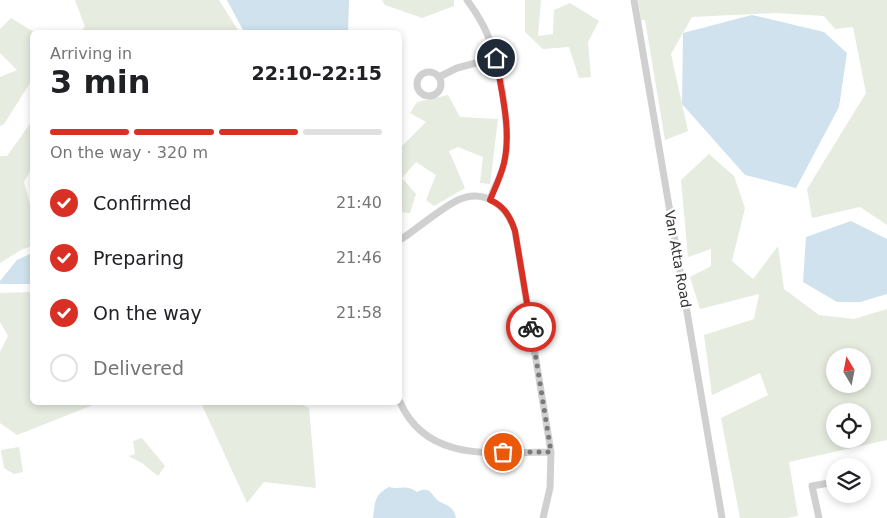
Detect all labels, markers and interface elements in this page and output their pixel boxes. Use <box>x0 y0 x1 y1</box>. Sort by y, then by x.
pin <box>475 37 517 79</box>
text: Arriving in <box>50 44 132 63</box>
icon: home <box>482 44 510 72</box>
text: 22:10–22:15 <box>252 62 382 84</box>
text: 3 min <box>50 63 151 101</box>
text: On the way · 320 m <box>50 143 208 162</box>
icon: check <box>50 189 78 217</box>
text: Confirmed <box>93 192 192 214</box>
text: 21:40 <box>336 193 382 212</box>
street label: Van Atta Road <box>662 209 694 309</box>
icon: check <box>50 244 78 272</box>
text: Preparing <box>93 247 184 269</box>
text: 21:46 <box>336 248 382 267</box>
icon: check <box>50 299 78 327</box>
text: On the way <box>93 302 202 324</box>
courier <box>506 302 556 352</box>
text: 21:58 <box>336 303 382 322</box>
icon: bike <box>517 313 545 341</box>
north arrow <box>826 348 871 392</box>
map controls <box>826 348 871 503</box>
text: Delivered <box>93 357 184 379</box>
button: locate <box>826 403 871 448</box>
pin <box>482 431 524 473</box>
icon: bag <box>489 438 517 466</box>
button: layers <box>826 458 871 503</box>

